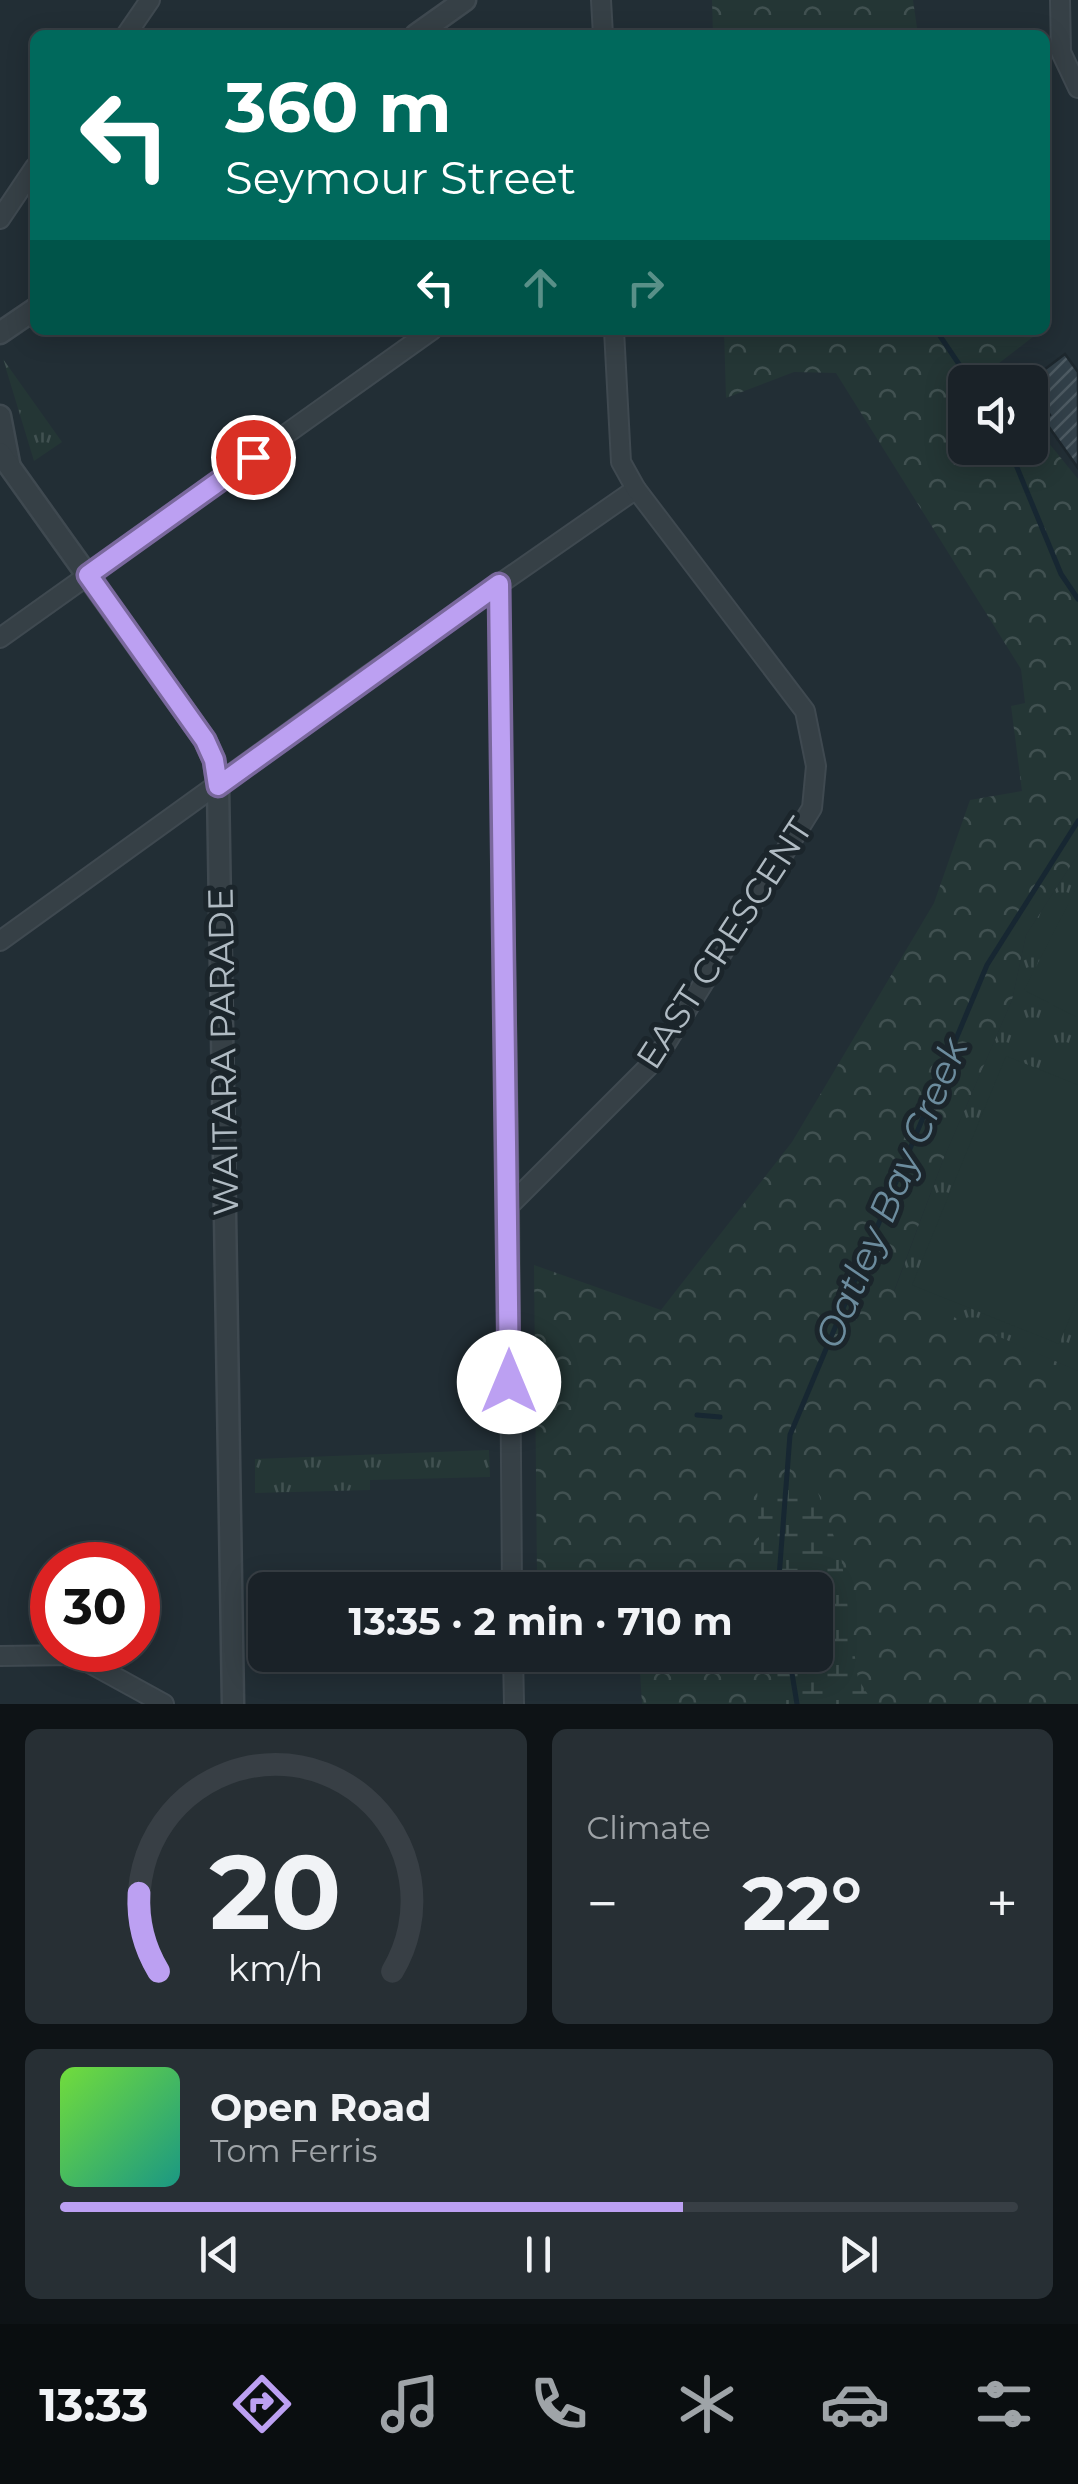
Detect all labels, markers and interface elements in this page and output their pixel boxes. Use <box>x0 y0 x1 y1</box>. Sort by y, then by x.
text: 360 m <box>225 64 452 150</box>
icon: left <box>60 70 190 200</box>
text: Seymour Street <box>225 150 576 205</box>
icon: left <box>408 260 463 315</box>
icon: ahead <box>513 260 568 315</box>
icon: right <box>618 260 673 315</box>
map controls <box>948 365 1048 465</box>
button: sound <box>948 365 1048 465</box>
pin <box>211 415 296 500</box>
icon: arrive <box>226 430 281 485</box>
street label: EAST CRESCENT <box>627 809 821 1077</box>
street label: WAITARA PARADE <box>199 888 247 1216</box>
water label: Oatley Bay Creek <box>805 1030 978 1355</box>
position arrow <box>457 1330 561 1434</box>
speed limit sign: 30 <box>30 1542 160 1672</box>
text: 13:35 · 2 min · 710 m <box>348 1598 733 1645</box>
text: Climate <box>587 1808 711 1847</box>
text: 20 <box>210 1828 342 1955</box>
text: 22° <box>742 1857 862 1949</box>
text: − <box>587 1870 618 1937</box>
text: + <box>986 1870 1018 1937</box>
text: km/h <box>228 1946 323 1990</box>
text: Open Road <box>210 2084 432 2131</box>
text: Tom Ferris <box>210 2131 377 2170</box>
icon: previous <box>192 2227 247 2282</box>
icon: pause <box>511 2227 566 2282</box>
icon: next <box>831 2227 886 2282</box>
icon: directions <box>227 2369 297 2439</box>
icon: music <box>375 2369 445 2439</box>
icon: phone <box>524 2369 594 2439</box>
icon: climate <box>672 2369 742 2439</box>
icon: car <box>820 2369 890 2439</box>
icon: filters <box>969 2369 1039 2439</box>
text: 13:33 <box>39 2377 148 2432</box>

